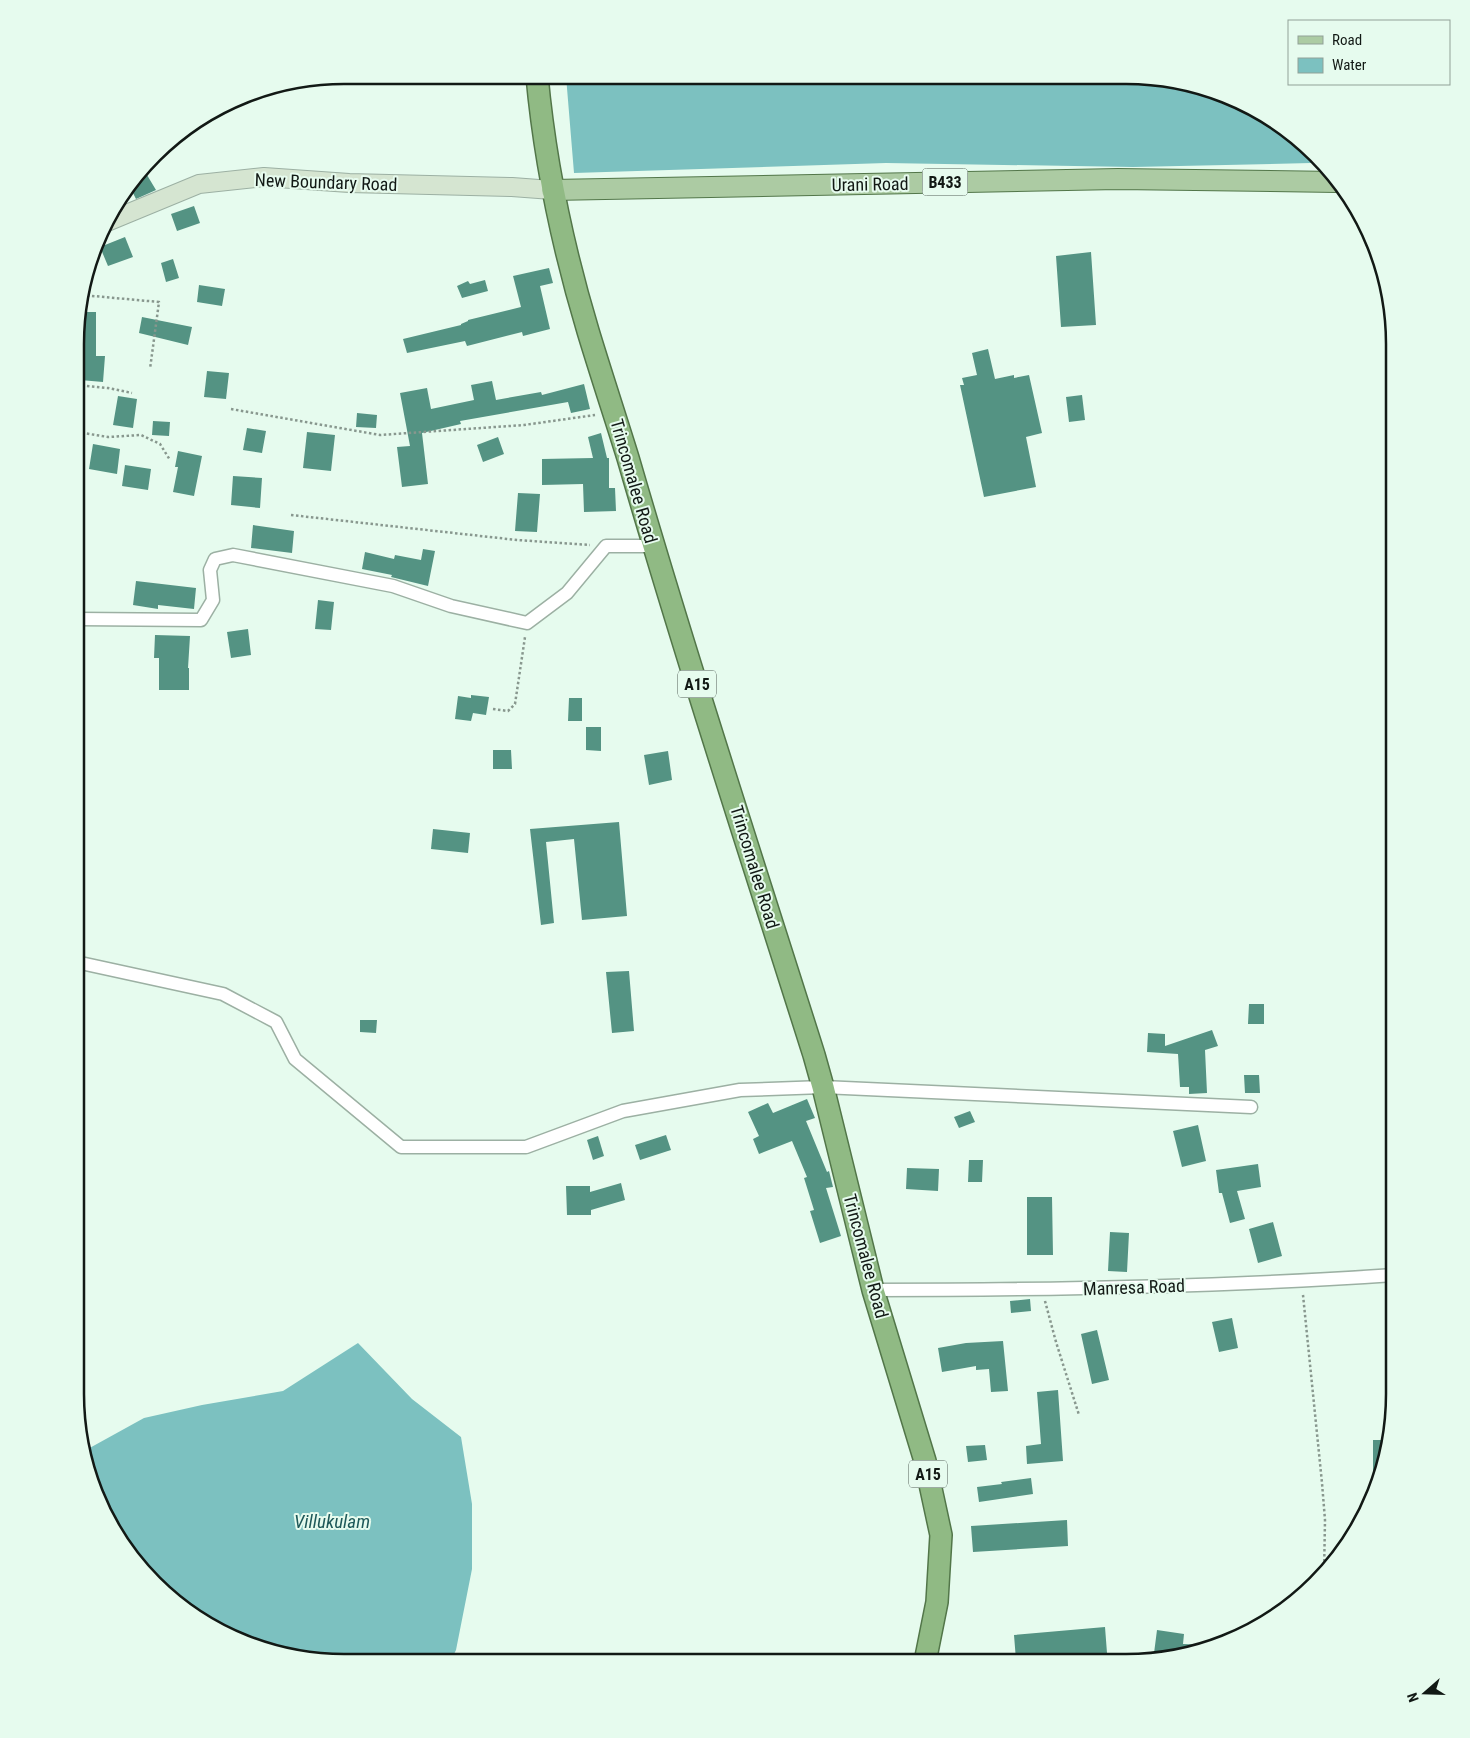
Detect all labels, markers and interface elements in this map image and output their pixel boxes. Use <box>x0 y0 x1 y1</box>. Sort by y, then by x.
legend <box>1288 20 1450 85</box>
text: Road <box>1332 31 1362 49</box>
text: Water <box>1332 56 1367 74</box>
road number: B433 <box>922 168 968 196</box>
street label: New Boundary Road <box>254 169 398 195</box>
street label: Urani Road <box>831 173 909 195</box>
street label: Trincomalee Road <box>606 417 662 545</box>
road number: A15 <box>678 671 716 698</box>
street label: Trincomalee Road <box>726 803 784 931</box>
street label: Trincomalee Road <box>839 1192 893 1320</box>
street label: Manresa Road <box>1083 1275 1185 1299</box>
road number: A15 <box>909 1460 947 1488</box>
water label: Villukulam <box>294 1510 370 1533</box>
north arrow <box>1400 1668 1450 1718</box>
text: N <box>1404 1691 1422 1704</box>

